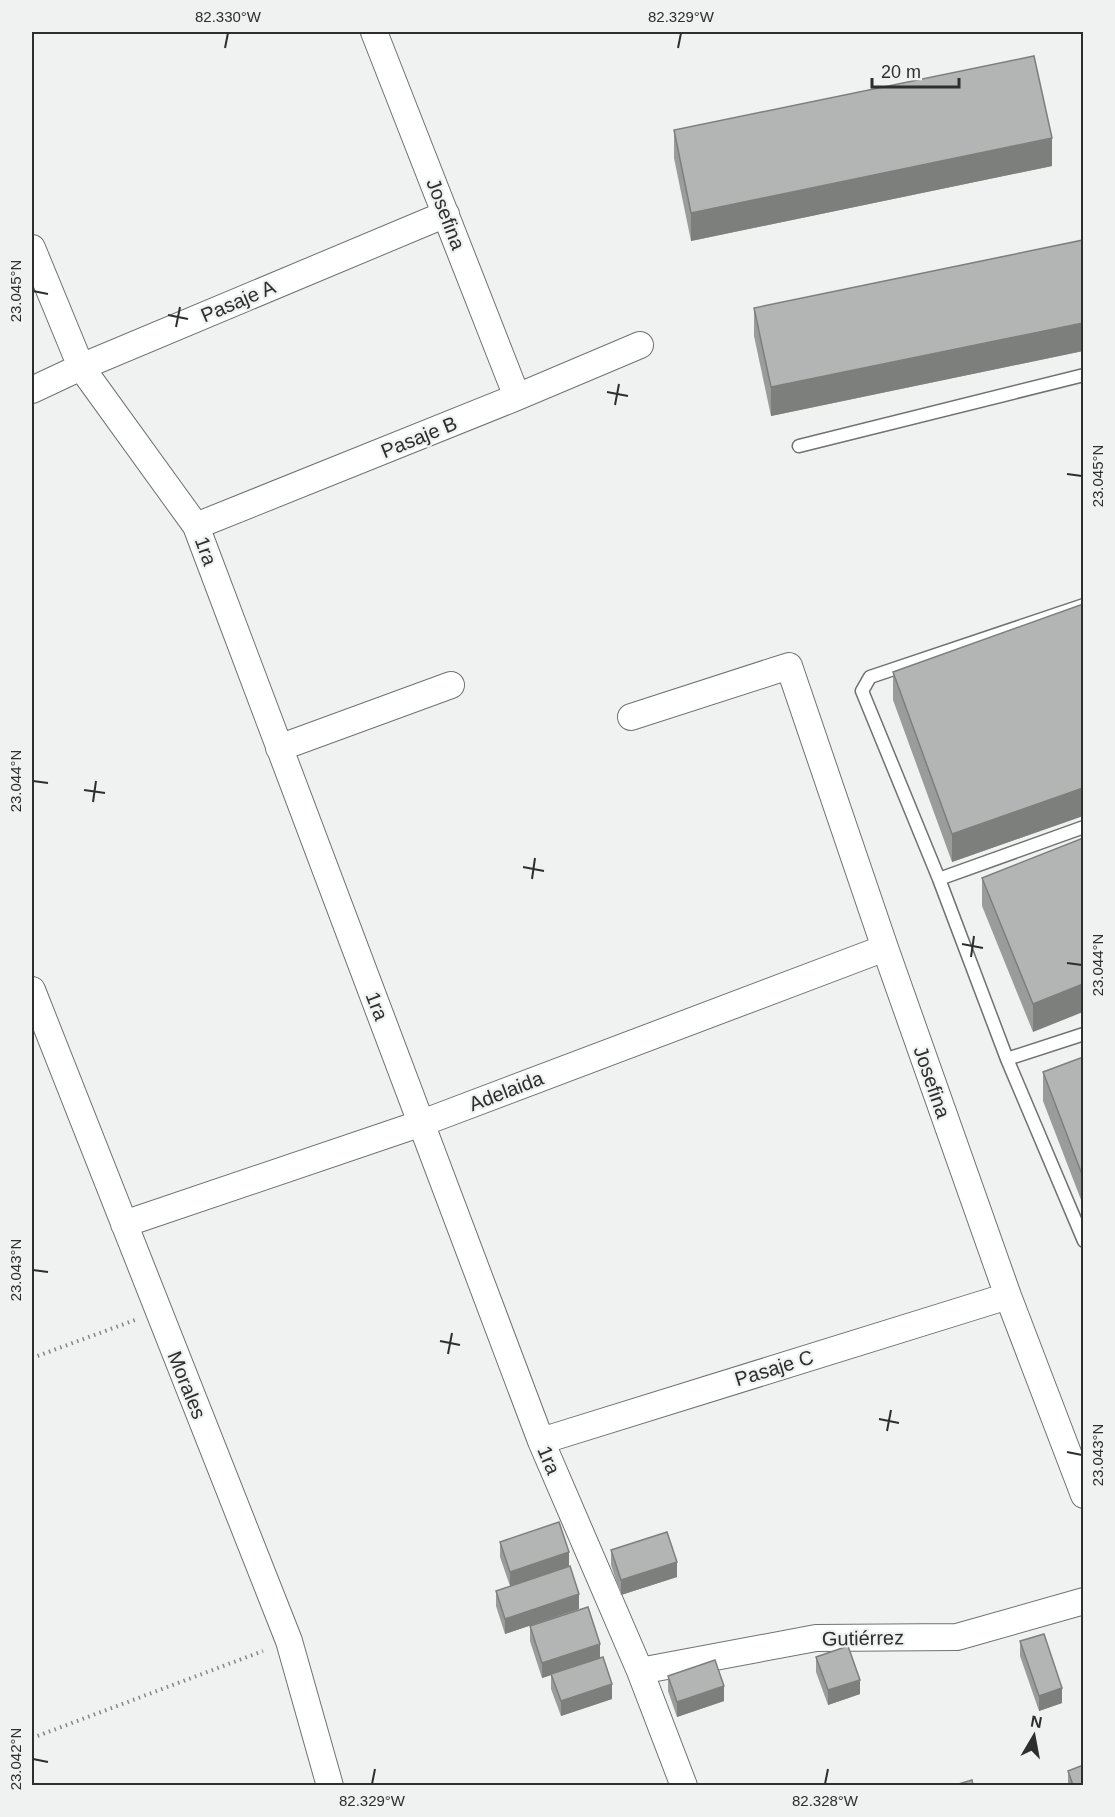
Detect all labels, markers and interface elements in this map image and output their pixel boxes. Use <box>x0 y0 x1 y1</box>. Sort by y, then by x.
text: 82.330°W <box>195 8 262 25</box>
text: 82.329°W <box>648 8 715 25</box>
scale bar <box>872 51 959 89</box>
text: 20 m <box>881 62 921 82</box>
street label: Josefina <box>422 175 470 254</box>
text: 23.045°N <box>7 260 24 322</box>
street label: Pasaje A <box>197 275 279 327</box>
street label: Pasaje B <box>378 412 460 462</box>
text: 23.045°N <box>1089 445 1106 507</box>
street label: 1ra <box>191 534 222 569</box>
text: 23.044°N <box>7 750 24 812</box>
text: 23.044°N <box>1089 934 1106 996</box>
street label: 1ra <box>362 989 393 1024</box>
street label: Josefina <box>909 1043 955 1122</box>
street label: Adelaida <box>466 1066 547 1115</box>
text: 23.043°N <box>7 1239 24 1301</box>
street label: Pasaje C <box>732 1346 816 1390</box>
street label: Morales <box>163 1348 211 1422</box>
text: 23.043°N <box>1089 1424 1106 1486</box>
street label: 1ra <box>533 1442 565 1478</box>
street label: Gutiérrez <box>822 1626 904 1650</box>
north arrow <box>1004 1706 1064 1766</box>
text: N <box>1029 1712 1044 1731</box>
text: 23.042°N <box>7 1728 24 1790</box>
text: 82.329°W <box>339 1792 406 1809</box>
text: 82.328°W <box>792 1792 859 1809</box>

